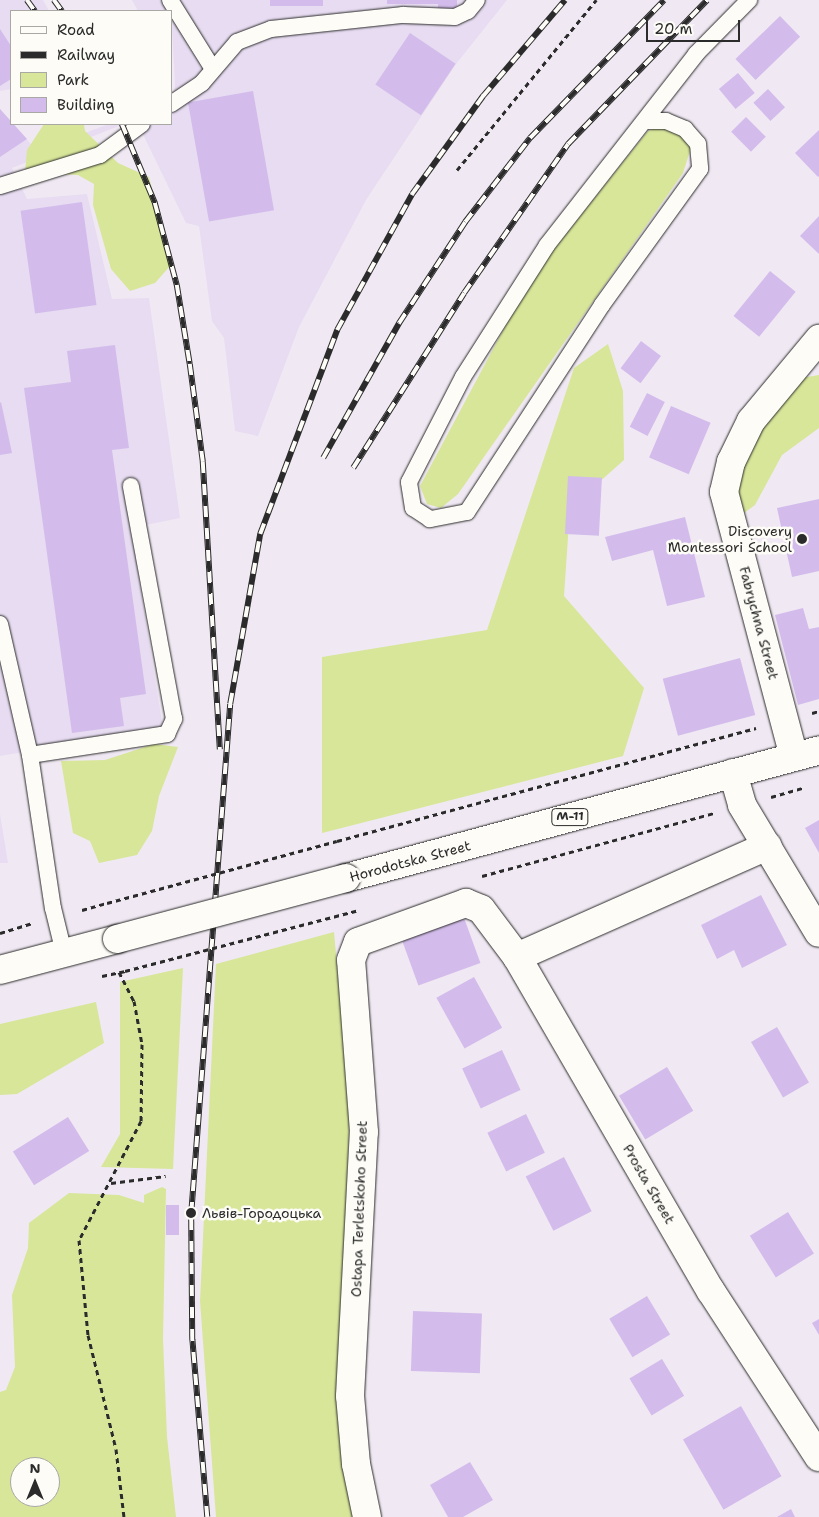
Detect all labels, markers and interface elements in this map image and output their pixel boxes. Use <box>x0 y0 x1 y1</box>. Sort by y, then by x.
legend <box>10 10 172 125</box>
scale bar <box>649 10 743 42</box>
text: 20 m <box>654 19 693 39</box>
text: Road <box>57 20 95 40</box>
text: Railway <box>57 45 115 65</box>
text: Park <box>57 70 89 90</box>
text: Building <box>57 95 114 115</box>
place label: Discovery Montessori School <box>668 523 792 556</box>
marker: Discovery Montessori School <box>796 533 808 545</box>
street label: Fabrychna Street <box>736 564 782 682</box>
road number: М-11 <box>551 808 589 826</box>
street label: Horodotska Street <box>347 837 473 885</box>
street label: Ostapa Terletskoho Street <box>348 1120 370 1298</box>
street label: Prosta Street <box>619 1141 679 1227</box>
place label: Львів-Городоцька <box>202 1205 321 1221</box>
marker: Львів-Городоцька <box>184 1206 198 1220</box>
north arrow <box>10 1457 60 1507</box>
text: N <box>29 1459 41 1477</box>

